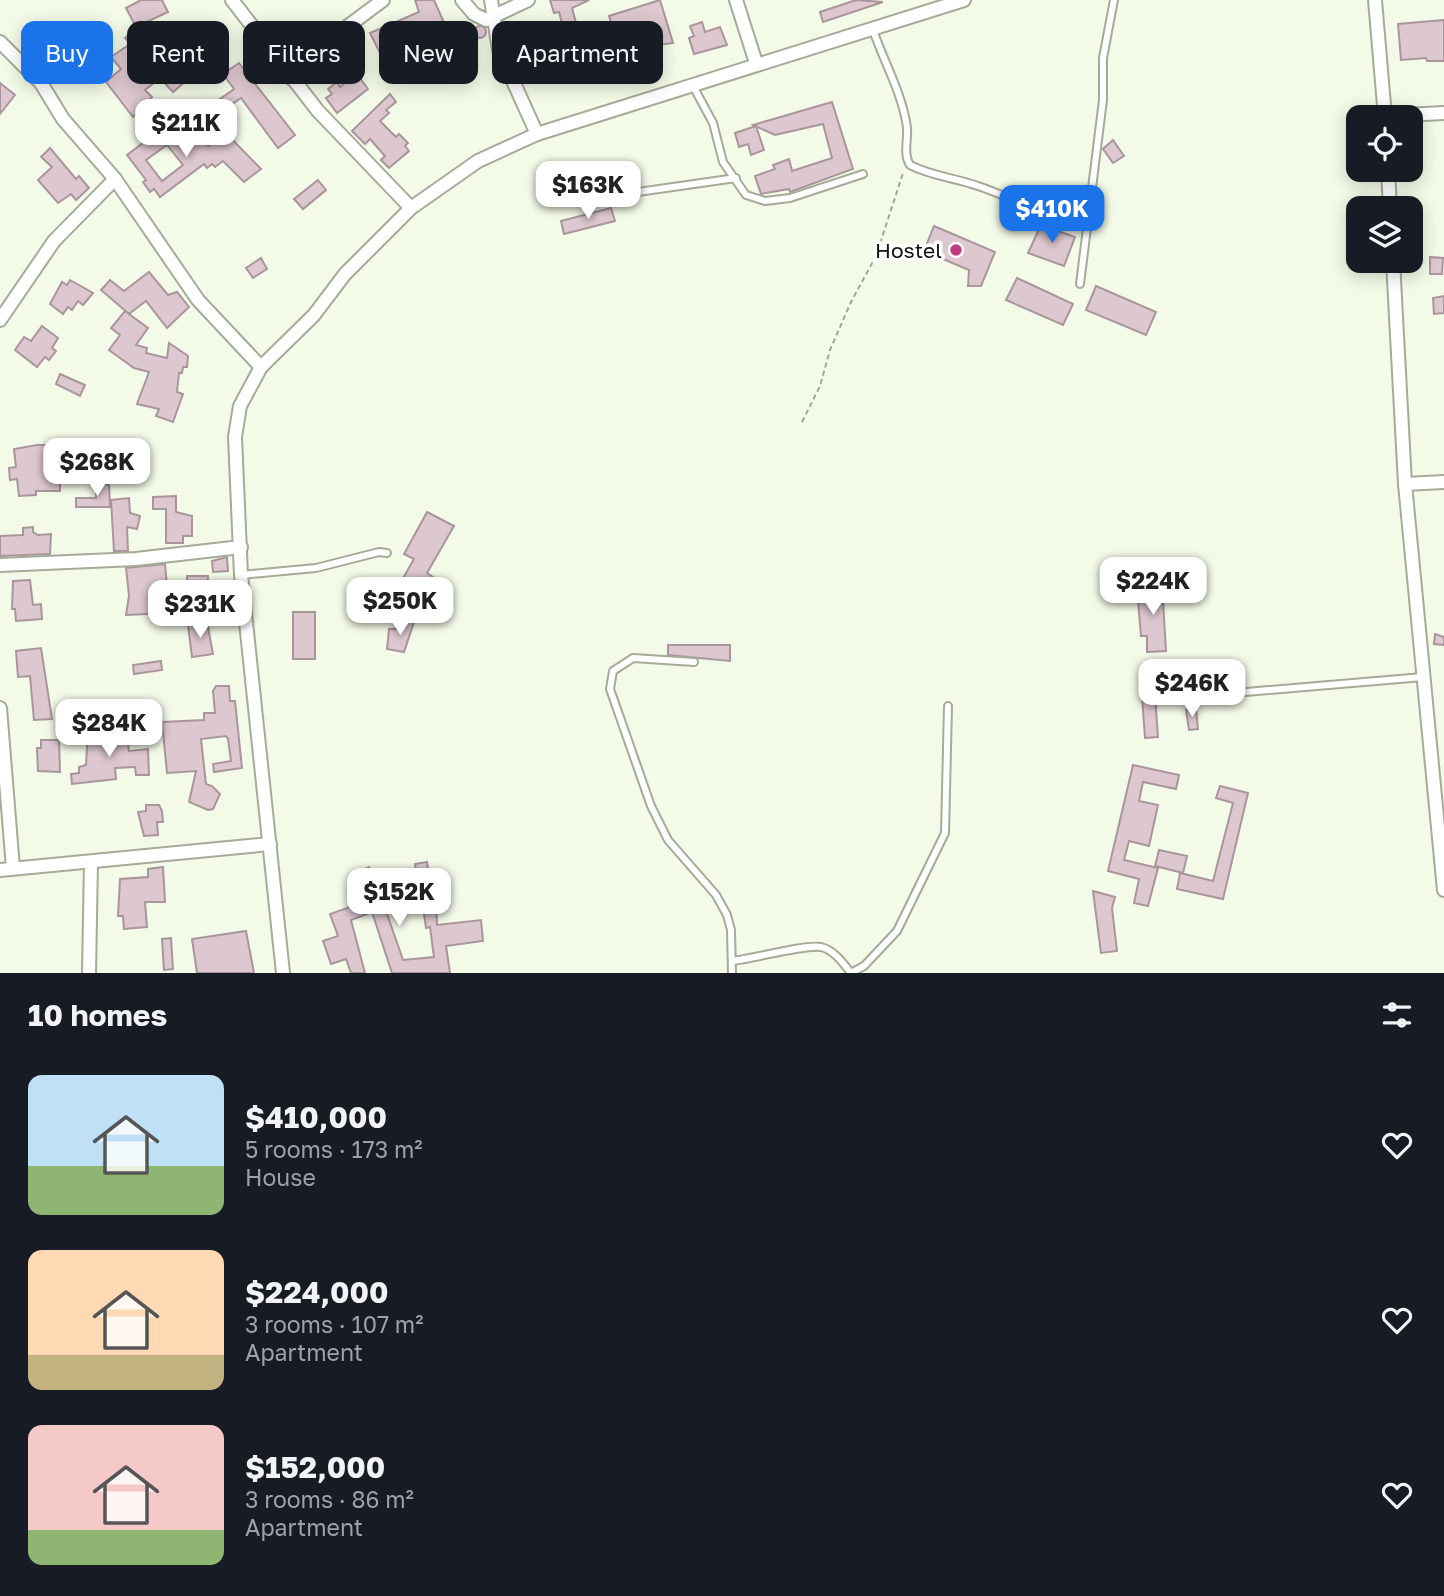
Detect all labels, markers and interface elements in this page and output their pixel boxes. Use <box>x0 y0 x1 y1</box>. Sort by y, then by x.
chip: Buy <box>21 21 113 84</box>
chip: Rent <box>127 21 229 84</box>
chip: Filters <box>243 21 365 84</box>
chip: New <box>379 21 478 84</box>
chip: Apartment <box>492 21 663 84</box>
pin: $211K <box>137 100 235 159</box>
map controls <box>1346 105 1423 273</box>
button: locate <box>1346 105 1423 182</box>
text: $211K <box>151 108 221 136</box>
pin: $163K <box>539 162 637 221</box>
text: $163K <box>552 170 624 198</box>
pin: $410K <box>1003 186 1101 245</box>
text: $410K <box>1015 194 1089 222</box>
button: layers <box>1346 196 1423 273</box>
place label: Hostel <box>875 237 942 263</box>
marker: Hostel <box>948 242 964 258</box>
pin: $268K <box>48 438 146 498</box>
text: $268K <box>59 447 135 475</box>
pin: $224K <box>1104 558 1202 617</box>
text: $224K <box>1116 566 1190 594</box>
pin: $250K <box>351 578 449 637</box>
pin: $231K <box>151 580 249 640</box>
text: $250K <box>362 586 438 614</box>
text: $231K <box>164 589 236 617</box>
pin: $246K <box>1143 660 1241 719</box>
text: $246K <box>1154 668 1230 696</box>
pin: $284K <box>60 700 158 759</box>
text: $284K <box>71 708 147 736</box>
pin: $152K <box>350 869 448 928</box>
text: $152K <box>363 877 435 905</box>
icon: filters <box>1378 996 1416 1034</box>
text: 10 homes <box>28 997 167 1033</box>
text: $410,000 <box>245 1099 387 1135</box>
icon: home <box>84 1103 168 1187</box>
icon: heart <box>1378 1126 1416 1164</box>
text: 5 rooms · 173 m² <box>245 1135 423 1163</box>
text: House <box>245 1163 316 1191</box>
text: $224,000 <box>245 1274 389 1310</box>
icon: home <box>84 1278 168 1362</box>
icon: heart <box>1378 1301 1416 1339</box>
text: 3 rooms · 107 m² <box>245 1310 423 1338</box>
text: Apartment <box>245 1338 363 1366</box>
text: $152,000 <box>245 1449 385 1485</box>
icon: home <box>84 1453 168 1537</box>
icon: heart <box>1378 1476 1416 1514</box>
text: 3 rooms · 86 m² <box>245 1485 414 1513</box>
text: Apartment <box>245 1513 363 1541</box>

